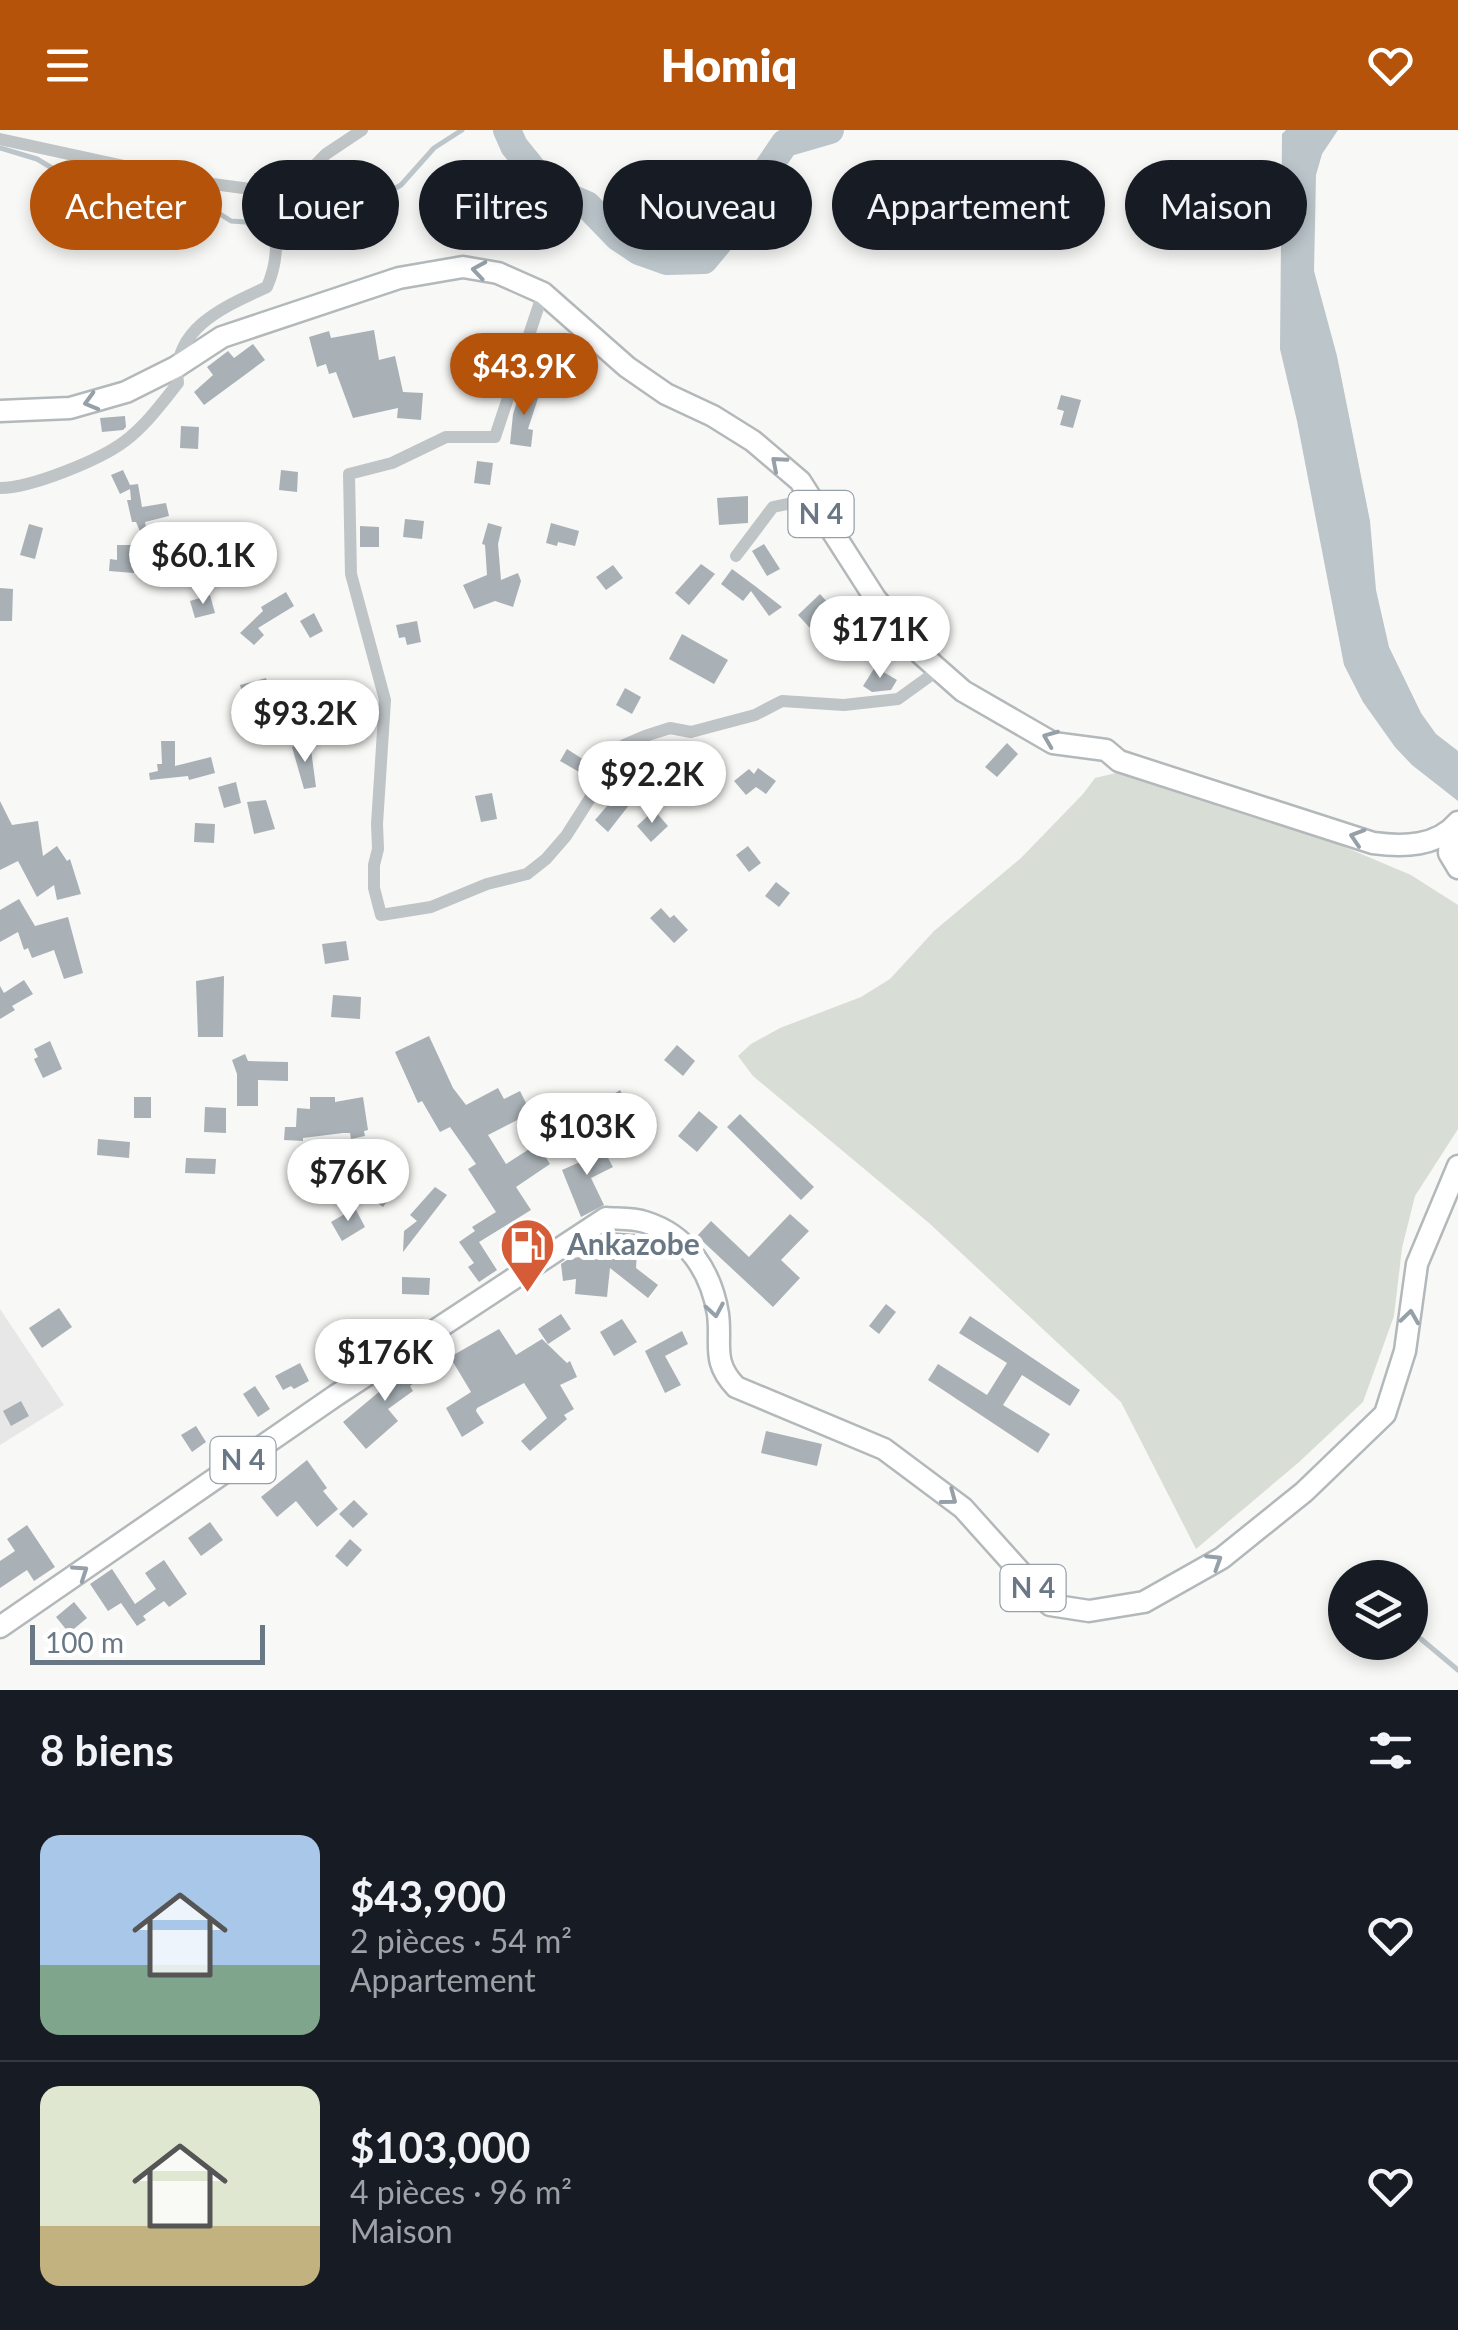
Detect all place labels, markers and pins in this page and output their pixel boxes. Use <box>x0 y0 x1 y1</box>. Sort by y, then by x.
pin: $43.9K <box>443 333 605 418</box>
pin: $60.1K <box>122 522 284 607</box>
pin: $171K <box>810 596 950 681</box>
pin: $93.2K <box>224 680 386 765</box>
pin: $92.2K <box>571 741 733 826</box>
pin: $103K <box>517 1093 657 1178</box>
pin: $76K <box>289 1139 407 1224</box>
fuel station icon: Ankazobe <box>498 1215 558 1294</box>
place label: Ankazobe <box>566 1225 700 1261</box>
pin: $176K <box>315 1319 455 1404</box>

